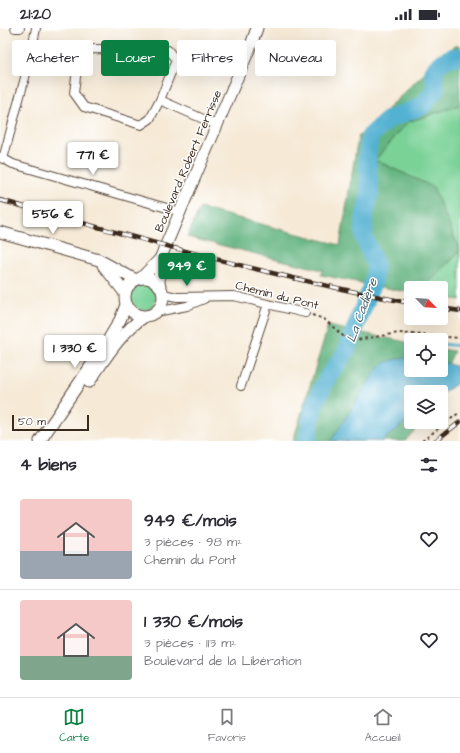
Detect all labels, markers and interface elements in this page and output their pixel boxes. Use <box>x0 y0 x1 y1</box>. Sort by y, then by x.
text: 21:20 <box>20 4 51 25</box>
chip: Acheter <box>12 40 93 76</box>
chip: Louer <box>101 40 169 76</box>
chip: Filtres <box>177 40 247 76</box>
chip: Nouveau <box>255 40 336 76</box>
street label: Boulevard Robert Ferrisse <box>151 87 226 235</box>
pin: 771 € <box>65 142 121 176</box>
text: 771 € <box>76 146 110 164</box>
pin: 556 € <box>25 201 81 235</box>
text: 556 € <box>32 205 74 223</box>
pin: 949 € <box>159 253 215 287</box>
text: 949 € <box>167 257 207 275</box>
water label: La Cadière <box>342 275 382 345</box>
street label: Chemin du Pont <box>233 277 320 314</box>
north arrow <box>404 281 448 325</box>
map controls <box>404 281 448 429</box>
button: locate <box>404 333 448 377</box>
pin: 1 330 € <box>38 335 112 369</box>
text: 1 330 € <box>53 339 97 357</box>
button: layers <box>404 385 448 429</box>
scale bar <box>12 413 89 432</box>
text: 50 m <box>18 414 46 429</box>
text: 4 biens <box>20 453 77 477</box>
icon: filters <box>418 454 440 476</box>
text: 949 €/mois <box>144 509 237 533</box>
icon: home <box>52 515 100 563</box>
icon: heart <box>418 528 440 550</box>
text: 3 pièces · 98 m² <box>144 533 242 551</box>
text: Chemin du Pont <box>144 551 236 569</box>
text: 1 330 €/mois <box>144 610 243 634</box>
icon: home <box>52 616 100 664</box>
icon: heart <box>418 629 440 651</box>
text: 3 pièces · 113 m² <box>144 634 236 652</box>
text: Boulevard de la Libération <box>144 652 302 670</box>
tab: Carte <box>59 706 89 745</box>
tab: Favoris <box>208 706 246 745</box>
tab: Accueil <box>365 706 401 745</box>

